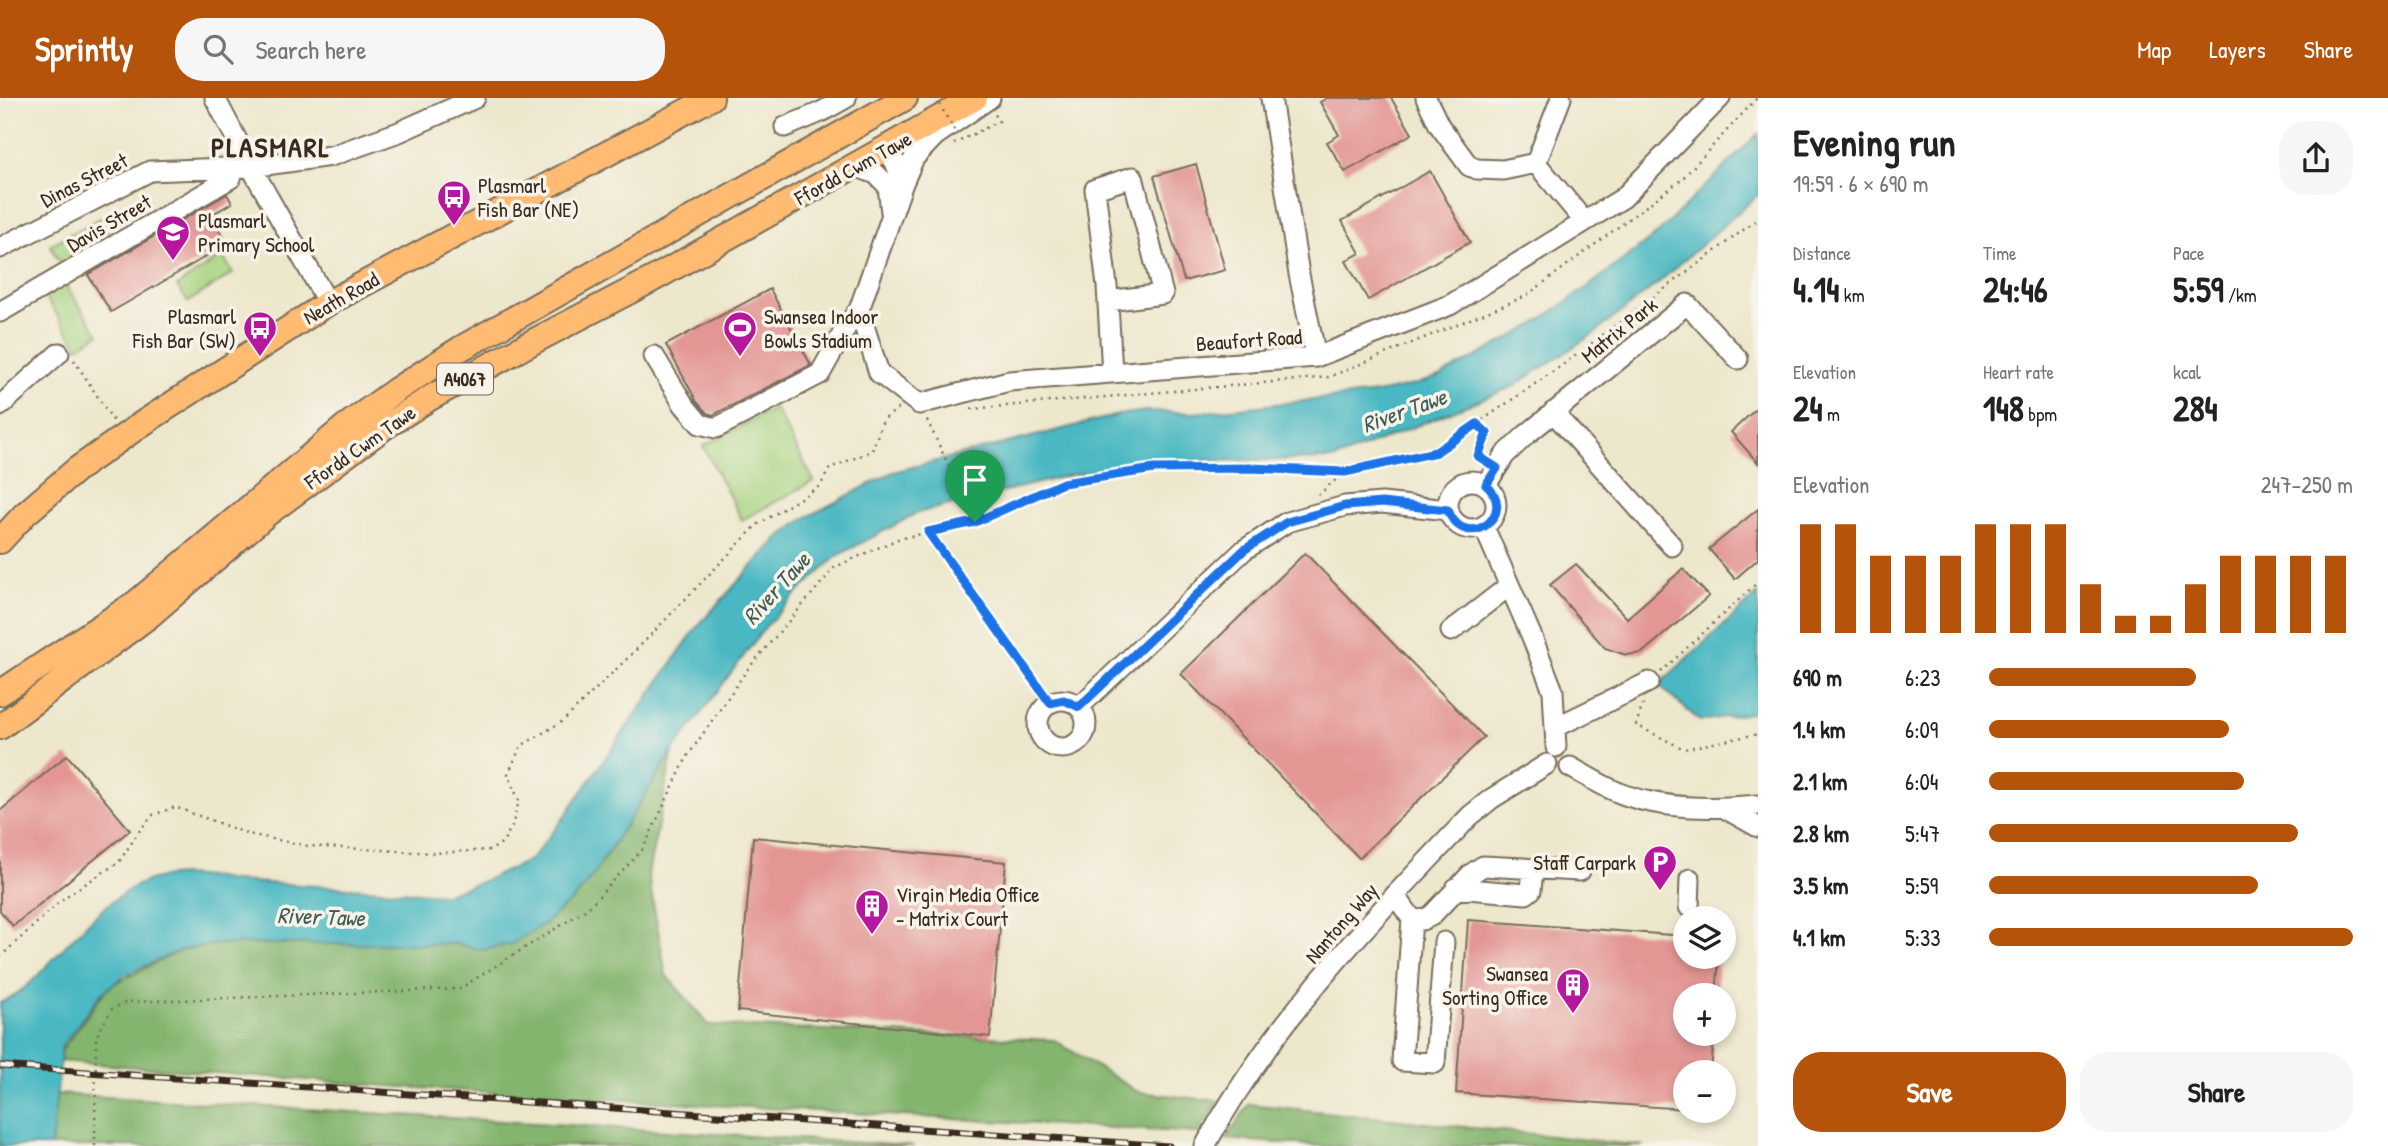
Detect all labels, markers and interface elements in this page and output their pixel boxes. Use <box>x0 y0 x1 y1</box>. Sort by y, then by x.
search box <box>175 18 665 81</box>
text: Sprintly <box>35 27 133 71</box>
icon: search <box>199 30 237 68</box>
text: Search here <box>255 32 366 67</box>
text: Map <box>2137 33 2171 65</box>
text: Layers <box>2209 33 2266 65</box>
text: Share <box>2304 33 2353 65</box>
text: Evening run <box>1793 116 1956 168</box>
button: share <box>2279 121 2353 195</box>
street label: Ffordd Cwm Tawe <box>788 124 917 213</box>
district label: PLASMARL <box>211 128 331 166</box>
street label: Dinas Street <box>35 145 133 214</box>
text: 19:59 · 6 × 690 m <box>1793 168 1928 199</box>
place label: Plasmarl Fish Bar (NE) <box>477 171 579 224</box>
bus stop icon: Plasmarl Fish Bar (NE) <box>435 178 473 227</box>
street label: Davis Street <box>61 187 157 259</box>
place label: Plasmarl Primary School <box>198 206 315 259</box>
school or university icon: Plasmarl Primary School <box>154 213 192 262</box>
text: Distance <box>1793 240 1851 266</box>
text: Time <box>1983 240 2017 266</box>
text: Pace <box>2173 240 2205 266</box>
street label: Neath Road <box>298 265 384 331</box>
text: 4.14 <box>1793 266 1839 313</box>
text: 24:46 <box>1983 266 2048 313</box>
text: 5:59 <box>2173 266 2224 313</box>
text: km <box>1839 282 1865 308</box>
text: /km <box>2224 282 2257 308</box>
street label: Matrix Park <box>1575 290 1663 370</box>
place label: Plasmarl Fish Bar (SW) <box>132 302 236 355</box>
place label: Swansea Indoor Bowls Stadium <box>764 302 878 355</box>
bus stop icon: Plasmarl Fish Bar (SW) <box>241 309 279 358</box>
sports icon: Swansea Indoor Bowls Stadium <box>721 309 759 358</box>
street label: Beaufort Road <box>1195 322 1303 358</box>
text: Elevation <box>1793 359 1856 385</box>
text: Heart rate <box>1983 359 2054 385</box>
text: kcal <box>2173 359 2201 385</box>
road number: A4067 <box>437 364 493 394</box>
water label: River Tawe <box>1357 380 1451 440</box>
text: 24 <box>1793 385 1823 432</box>
text: 148 <box>1983 385 2024 432</box>
text: 284 <box>2173 385 2218 432</box>
street label: Ffordd Cwm Tawe <box>298 398 421 497</box>
text: m <box>1823 401 1840 427</box>
text: bpm <box>2024 401 2057 427</box>
pin <box>945 450 1005 522</box>
icon: arrive <box>956 461 994 499</box>
text: Elevation <box>1793 469 1869 500</box>
text: 247–250 m <box>2261 469 2353 500</box>
water label: River Tawe <box>735 544 817 631</box>
text: 690 m <box>1793 662 1842 693</box>
text: 6:23 <box>1905 662 1941 693</box>
text: 1.4 km <box>1793 714 1845 745</box>
text: 6:09 <box>1905 714 1938 745</box>
text: 2.1 km <box>1793 766 1848 797</box>
text: 6:04 <box>1905 766 1938 797</box>
text: 2.8 km <box>1793 818 1849 849</box>
text: 5:47 <box>1905 818 1940 849</box>
parking icon: Staff Carpark <box>1641 843 1679 892</box>
place label: Staff Carpark <box>1533 848 1636 877</box>
text: 3.5 km <box>1793 870 1848 901</box>
text: 5:59 <box>1905 870 1938 901</box>
street label: Nantong Way <box>1298 876 1384 970</box>
place label: Virgin Media Office - Matrix Court <box>896 880 1040 933</box>
building icon: Virgin Media Office - Matrix Court <box>853 887 891 936</box>
water label: River Tawe <box>277 899 366 933</box>
map controls <box>1673 906 1736 1123</box>
button: layers <box>1673 906 1736 969</box>
text: 4.1 km <box>1793 922 1845 953</box>
text: 5:33 <box>1905 922 1941 953</box>
place label: Swansea Sorting Office <box>1442 959 1548 1012</box>
building icon: Swansea Sorting Office <box>1554 966 1592 1015</box>
button: + <box>1673 983 1736 1046</box>
button: Save <box>1793 1052 2066 1132</box>
button: Share <box>2080 1052 2353 1132</box>
button: − <box>1673 1060 1736 1123</box>

